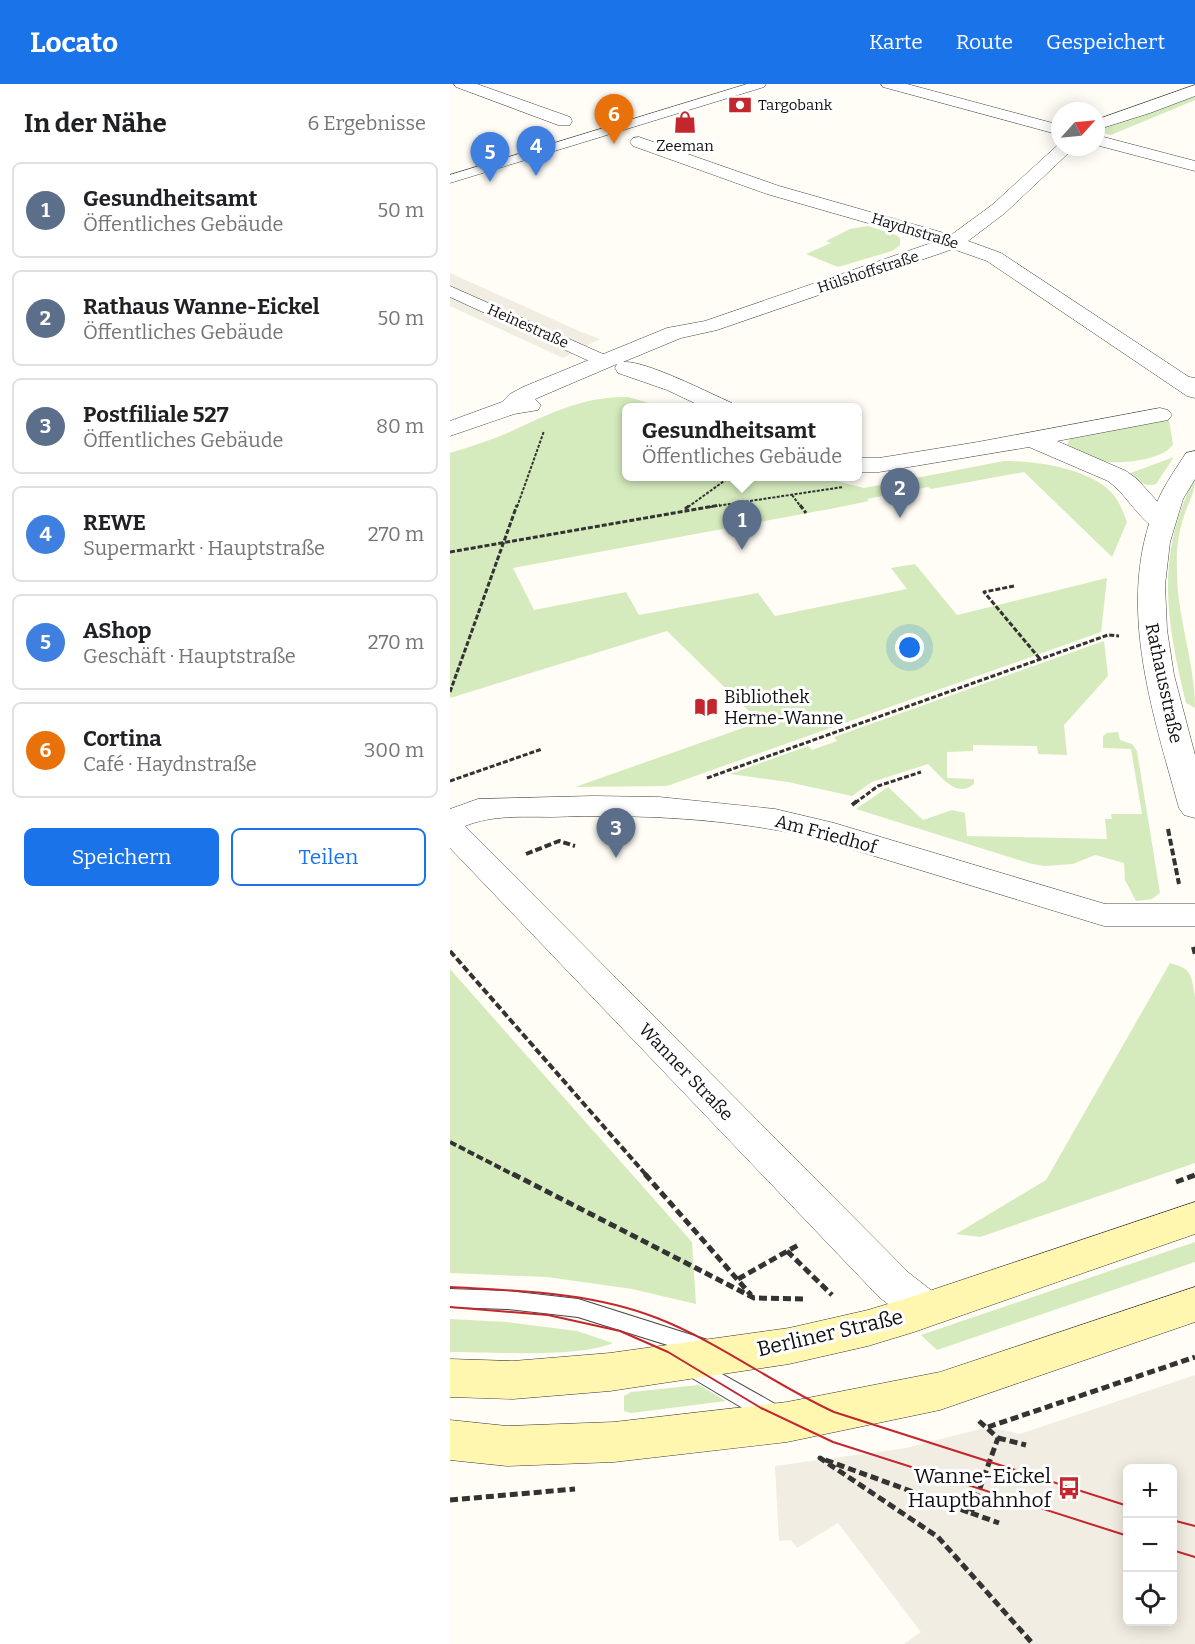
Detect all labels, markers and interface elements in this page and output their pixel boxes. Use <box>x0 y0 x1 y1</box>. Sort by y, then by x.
text: Locato <box>30 26 118 59</box>
text: Karte <box>869 29 923 55</box>
text: Route <box>956 29 1013 55</box>
text: Gespeichert <box>1046 29 1165 55</box>
bank icon: Targobank <box>727 92 753 118</box>
pin: 6 <box>594 94 634 144</box>
place label: Targobank <box>758 96 833 114</box>
north arrow <box>1051 102 1105 156</box>
text: In der Nähe <box>24 108 167 139</box>
shop icon: Zeeman <box>672 109 698 135</box>
text: 6 Ergebnisse <box>307 111 426 135</box>
pin: 4 <box>516 126 556 176</box>
pin: 5 <box>470 132 510 182</box>
place label: Zeeman <box>656 137 714 155</box>
text: Gesundheitsamt <box>83 185 257 212</box>
text: 1 <box>41 198 50 222</box>
text: 50 m <box>377 198 424 222</box>
street label: Haydnstraße <box>869 209 961 253</box>
text: Öffentliches Gebäude <box>83 212 284 236</box>
street label: Hülshoffstraße <box>815 247 921 297</box>
text: Rathaus Wanne-Eickel <box>83 293 320 320</box>
street label: Heinestraße <box>485 300 571 352</box>
text: 2 <box>40 306 51 330</box>
text: 50 m <box>377 306 424 330</box>
text: Öffentliches Gebäude <box>83 320 284 344</box>
text: Postfiliale 527 <box>83 401 228 428</box>
popup <box>622 403 862 481</box>
text: 3 <box>40 414 51 438</box>
text: 80 m <box>376 414 424 438</box>
text: Gesundheitsamt <box>642 417 816 444</box>
text: Öffentliches Gebäude <box>83 428 284 452</box>
text: Öffentliches Gebäude <box>642 444 842 468</box>
pin: 2 <box>880 468 920 518</box>
pin: 1 <box>722 500 762 550</box>
text: REWE <box>83 509 146 536</box>
text: 4 <box>39 522 52 546</box>
text: 270 m <box>368 522 424 546</box>
text: Supermarkt · Hauptstraße <box>83 536 325 560</box>
text: AShop <box>83 617 151 644</box>
street label: Rathausstraße <box>1141 621 1187 745</box>
text: 5 <box>40 630 51 654</box>
text: 270 m <box>368 630 424 654</box>
your location <box>895 633 924 662</box>
text: Geschäft · Hauptstraße <box>83 644 296 668</box>
place label: Bibliothek Herne-Wanne <box>724 686 843 729</box>
library icon: Bibliothek Herne-Wanne <box>693 694 719 720</box>
text: Cortina <box>83 725 162 752</box>
text: 6 <box>40 738 51 762</box>
text: 300 m <box>364 738 424 762</box>
text: Café · Haydnstraße <box>83 752 257 776</box>
pin: 3 <box>596 808 636 858</box>
street label: Am Friedhof <box>773 810 881 859</box>
button: Speichern <box>24 828 219 886</box>
button: Teilen <box>231 828 426 886</box>
street label: Wanner Straße <box>634 1019 738 1125</box>
street label: Berliner Straße <box>754 1304 906 1362</box>
place label: Wanne-Eickel Hauptbahnhof <box>908 1463 1053 1513</box>
map controls <box>1123 1464 1177 1626</box>
button: + <box>1123 1464 1177 1518</box>
bus stop icon: Wanne-Eickel Hauptbahnhof <box>1056 1475 1082 1501</box>
button: − <box>1123 1518 1177 1572</box>
button: locate <box>1123 1572 1177 1626</box>

